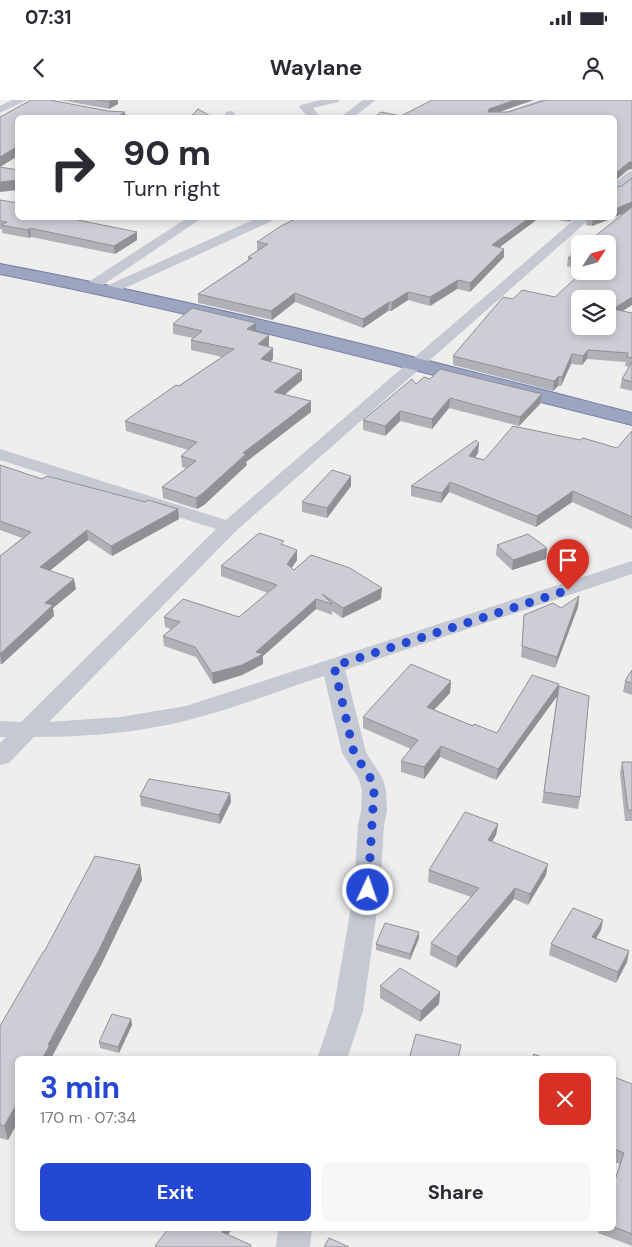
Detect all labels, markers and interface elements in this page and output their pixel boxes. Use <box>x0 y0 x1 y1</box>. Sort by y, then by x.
text: 07:31 <box>25 5 72 30</box>
text: Waylane <box>270 53 362 82</box>
icon: back <box>25 54 53 82</box>
icon: person <box>579 54 607 82</box>
text: 90 m <box>123 130 211 176</box>
icon: right <box>40 135 105 200</box>
text: Turn right <box>123 174 220 203</box>
north arrow <box>571 235 616 280</box>
map controls <box>571 235 616 335</box>
button: layers <box>571 290 616 335</box>
pin <box>547 539 589 590</box>
icon: arrive <box>554 546 582 574</box>
position arrow <box>341 863 393 915</box>
text: 3 min <box>40 1068 120 1107</box>
button: close <box>539 1073 591 1125</box>
text: 170 m · 07:34 <box>40 1107 136 1128</box>
button: Exit <box>40 1163 311 1221</box>
button: Share <box>321 1163 591 1221</box>

